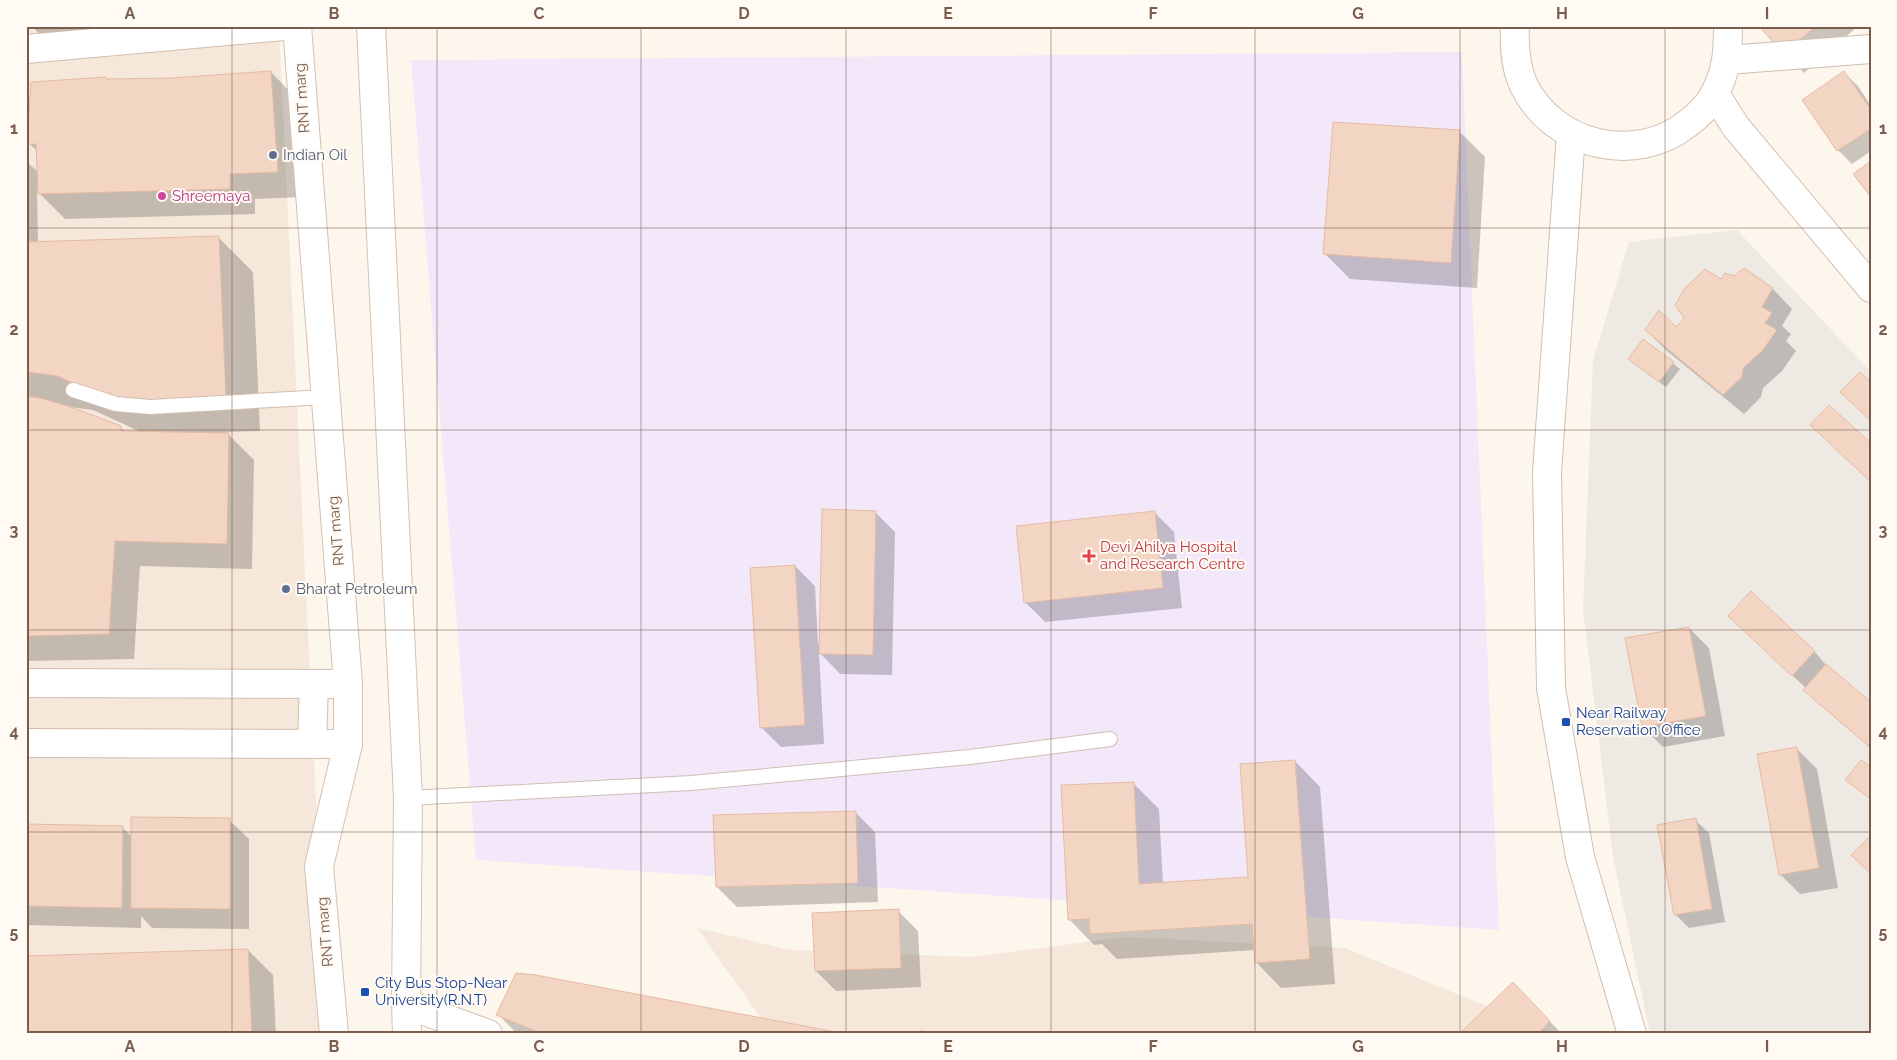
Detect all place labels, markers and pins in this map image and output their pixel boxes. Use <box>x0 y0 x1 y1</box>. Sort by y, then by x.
place label: Indian Oil <box>283 146 348 164</box>
marker: Indian Oil <box>267 149 279 161</box>
place label: Shreemaya <box>172 187 250 205</box>
marker: Shreemaya <box>156 190 168 202</box>
place label: Devi Ahilya Hospital and Research Centre <box>1100 538 1245 573</box>
marker: Devi Ahilya Hospital and Research Centre <box>1082 549 1096 563</box>
place label: Bharat Petroleum <box>296 580 418 598</box>
marker: Bharat Petroleum <box>280 583 292 595</box>
place label: Near Railway Reservation Office <box>1576 704 1701 739</box>
marker: Near Railway Reservation Office <box>1560 716 1572 728</box>
place label: City Bus Stop-Near University(R.N.T) <box>375 974 508 1009</box>
marker: City Bus Stop-Near University(R.N.T) <box>359 986 371 998</box>

